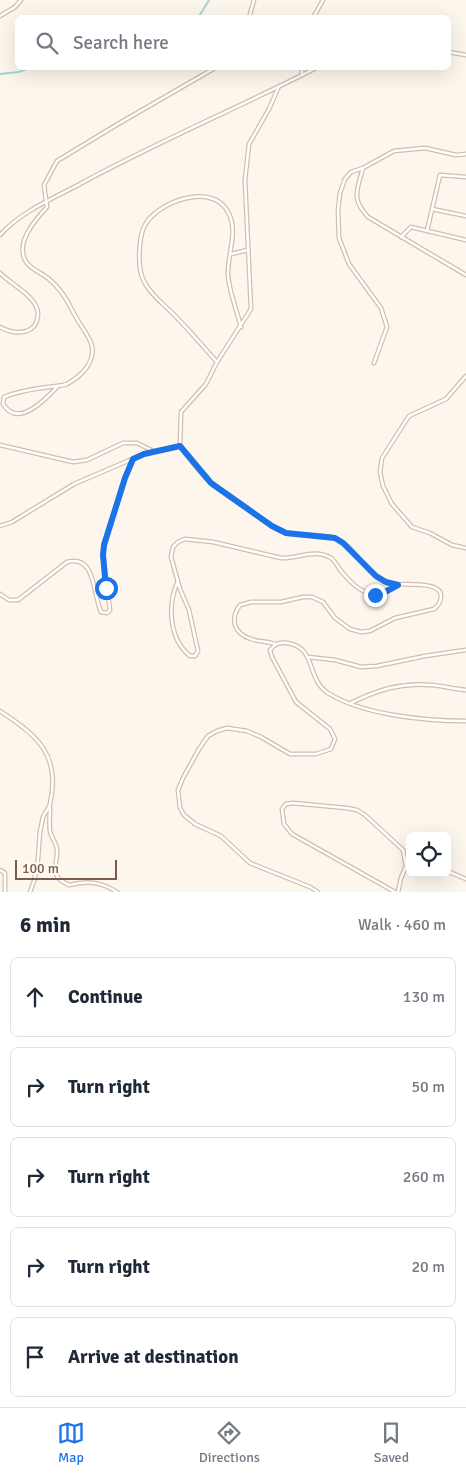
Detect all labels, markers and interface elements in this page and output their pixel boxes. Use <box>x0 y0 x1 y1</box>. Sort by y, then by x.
search box <box>15 15 451 70</box>
icon: search <box>33 29 61 57</box>
text: Search here <box>73 31 169 55</box>
route start <box>95 577 118 600</box>
route end <box>364 584 387 607</box>
map controls <box>406 832 451 877</box>
button: locate <box>406 832 451 877</box>
scale bar <box>15 857 118 880</box>
text: 100 m <box>22 860 59 877</box>
text: 6 min <box>20 912 71 938</box>
text: Walk · 460 m <box>358 915 446 935</box>
icon: ahead <box>21 983 49 1011</box>
text: Continue <box>68 985 143 1009</box>
text: 130 m <box>403 987 445 1007</box>
icon: right <box>21 1073 49 1101</box>
text: Turn right <box>68 1075 150 1099</box>
text: 50 m <box>411 1077 445 1097</box>
icon: right <box>21 1163 49 1191</box>
text: Turn right <box>68 1165 150 1189</box>
text: 260 m <box>403 1167 445 1187</box>
icon: right <box>21 1253 49 1281</box>
text: Turn right <box>68 1255 150 1279</box>
text: 20 m <box>411 1257 445 1277</box>
icon: arrive <box>21 1343 49 1371</box>
text: Arrive at destination <box>68 1345 239 1369</box>
tab: Map <box>57 1419 85 1466</box>
tab: Directions <box>199 1419 260 1466</box>
tab: Saved <box>374 1419 409 1466</box>

